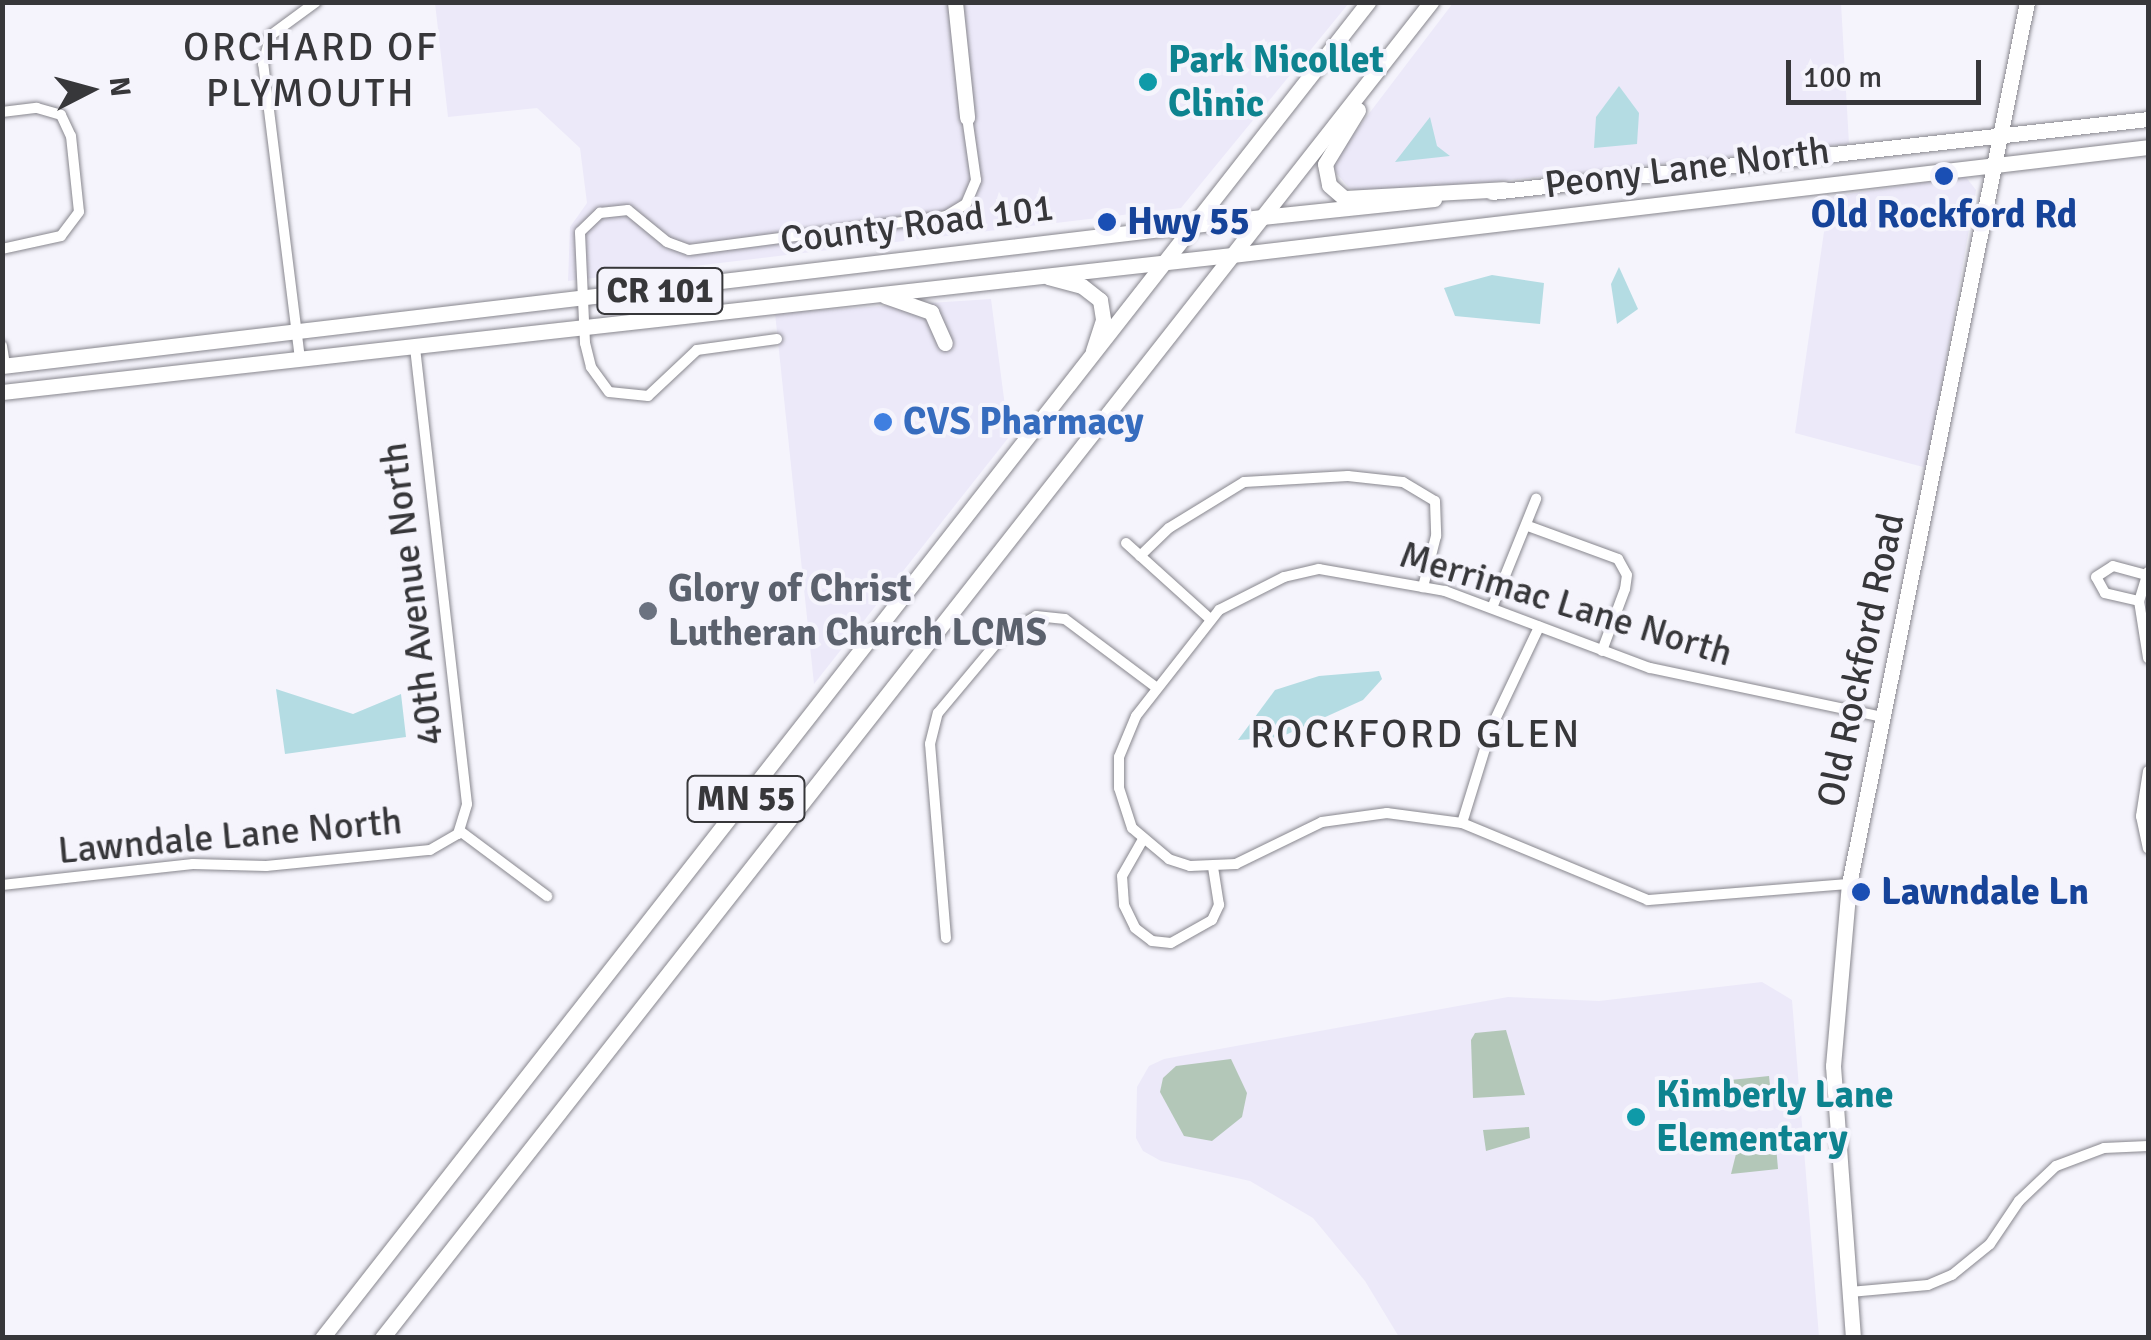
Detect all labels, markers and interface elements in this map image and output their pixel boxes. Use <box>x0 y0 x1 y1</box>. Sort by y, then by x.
district label: ORCHARD OF PLYMOUTH <box>183 23 439 117</box>
place label: Park Nicollet Clinic <box>1168 37 1384 126</box>
north arrow <box>40 40 140 140</box>
scale bar <box>1791 40 1986 102</box>
text: 100 m <box>1803 59 1882 96</box>
marker: Park Nicollet Clinic <box>1137 71 1159 93</box>
text: N <box>102 75 138 98</box>
street label: Peony Lane North <box>1542 128 1832 208</box>
marker: Old Rockford Rd <box>1933 165 1955 187</box>
street label: County Road 101 <box>778 185 1056 263</box>
place label: Old Rockford Rd <box>1811 192 2077 238</box>
place label: Hwy 55 <box>1127 199 1250 245</box>
marker: Hwy 55 <box>1096 211 1118 233</box>
road number: CR 101 <box>595 261 725 321</box>
place label: CVS Pharmacy <box>903 399 1144 445</box>
marker: CVS Pharmacy <box>872 411 894 433</box>
street label: 40th Avenue North <box>371 440 453 748</box>
street label: Old Rockford Road <box>1808 509 1914 811</box>
street label: Merrimac Lane North <box>1394 532 1738 676</box>
place label: Glory of Christ Lutheran Church LCMS <box>668 566 1047 656</box>
marker: Glory of Christ Lutheran Church LCMS <box>637 600 659 622</box>
district label: ROCKFORD GLEN <box>1250 710 1582 758</box>
road number: MN 55 <box>686 769 806 829</box>
street label: Lawndale Lane North <box>56 798 404 874</box>
place label: Lawndale Ln <box>1881 869 2089 915</box>
marker: Lawndale Ln <box>1850 881 1872 903</box>
place label: Kimberly Lane Elementary <box>1656 1072 1894 1162</box>
marker: Kimberly Lane Elementary <box>1625 1106 1647 1128</box>

